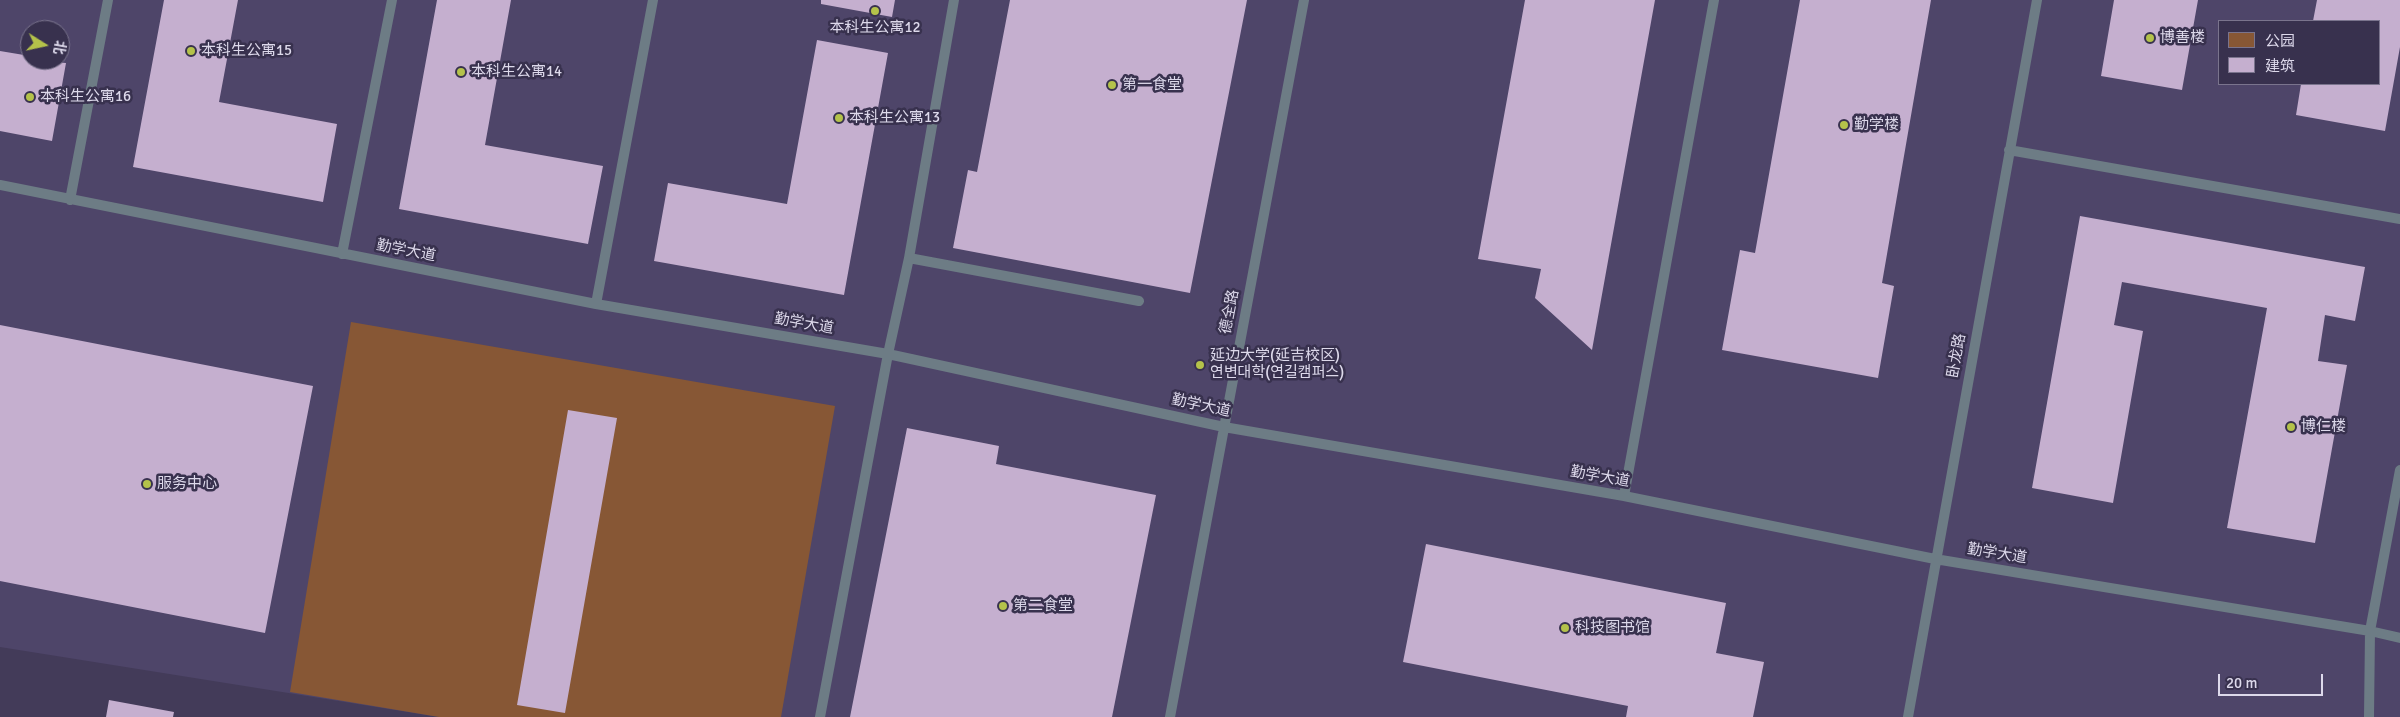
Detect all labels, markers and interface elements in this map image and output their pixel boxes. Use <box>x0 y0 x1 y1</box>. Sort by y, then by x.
marker: 本科生公寓12 <box>869 5 881 17</box>
place label: 本科生公寓12 <box>829 19 921 37</box>
north arrow <box>20 20 70 70</box>
legend <box>2218 20 2380 85</box>
place label: 博善楼 <box>2160 29 2205 47</box>
marker: 博善楼 <box>2144 32 2156 44</box>
text: 公园 <box>2265 32 2295 50</box>
text: 北 <box>50 39 69 56</box>
place label: 本科生公寓15 <box>201 42 292 60</box>
marker: 本科生公寓15 <box>185 45 197 57</box>
text: 建筑 <box>2265 57 2295 75</box>
place label: 本科生公寓14 <box>471 63 562 81</box>
marker: 本科生公寓14 <box>455 66 467 78</box>
place label: 第一食堂 <box>1122 76 1182 94</box>
marker: 第一食堂 <box>1106 79 1118 91</box>
place label: 本科生公寓16 <box>40 88 131 106</box>
marker: 本科生公寓16 <box>24 91 36 103</box>
place label: 本科生公寓13 <box>849 109 940 127</box>
marker: 本科生公寓13 <box>833 112 845 124</box>
place label: 勤学楼 <box>1854 116 1899 134</box>
marker: 勤学楼 <box>1838 119 1850 131</box>
street label: 勤学大道 <box>375 236 437 266</box>
street label: 德全路 <box>1217 288 1243 336</box>
street label: 勤学大道 <box>773 310 835 338</box>
street label: 卧龙路 <box>1944 332 1970 380</box>
place label: 延边大学(延吉校区) 연변대학(연길캠퍼스) <box>1210 347 1344 382</box>
marker: 延边大学(延吉校区) 연변대학(연길캠퍼스) <box>1194 359 1206 371</box>
street label: 勤学大道 <box>1170 391 1232 421</box>
place label: 博仁楼 <box>2301 418 2346 436</box>
marker: 博仁楼 <box>2285 421 2297 433</box>
street label: 勤学大道 <box>1569 463 1631 491</box>
place label: 服务中心 <box>157 475 217 493</box>
marker: 服务中心 <box>141 478 153 490</box>
street label: 勤学大道 <box>1966 540 2028 568</box>
place label: 第二食堂 <box>1013 597 1073 615</box>
marker: 第二食堂 <box>997 600 1009 612</box>
place label: 科技图书馆 <box>1575 619 1650 637</box>
marker: 科技图书馆 <box>1559 622 1571 634</box>
scale bar <box>2220 664 2325 696</box>
text: 20 m <box>2226 674 2257 692</box>

